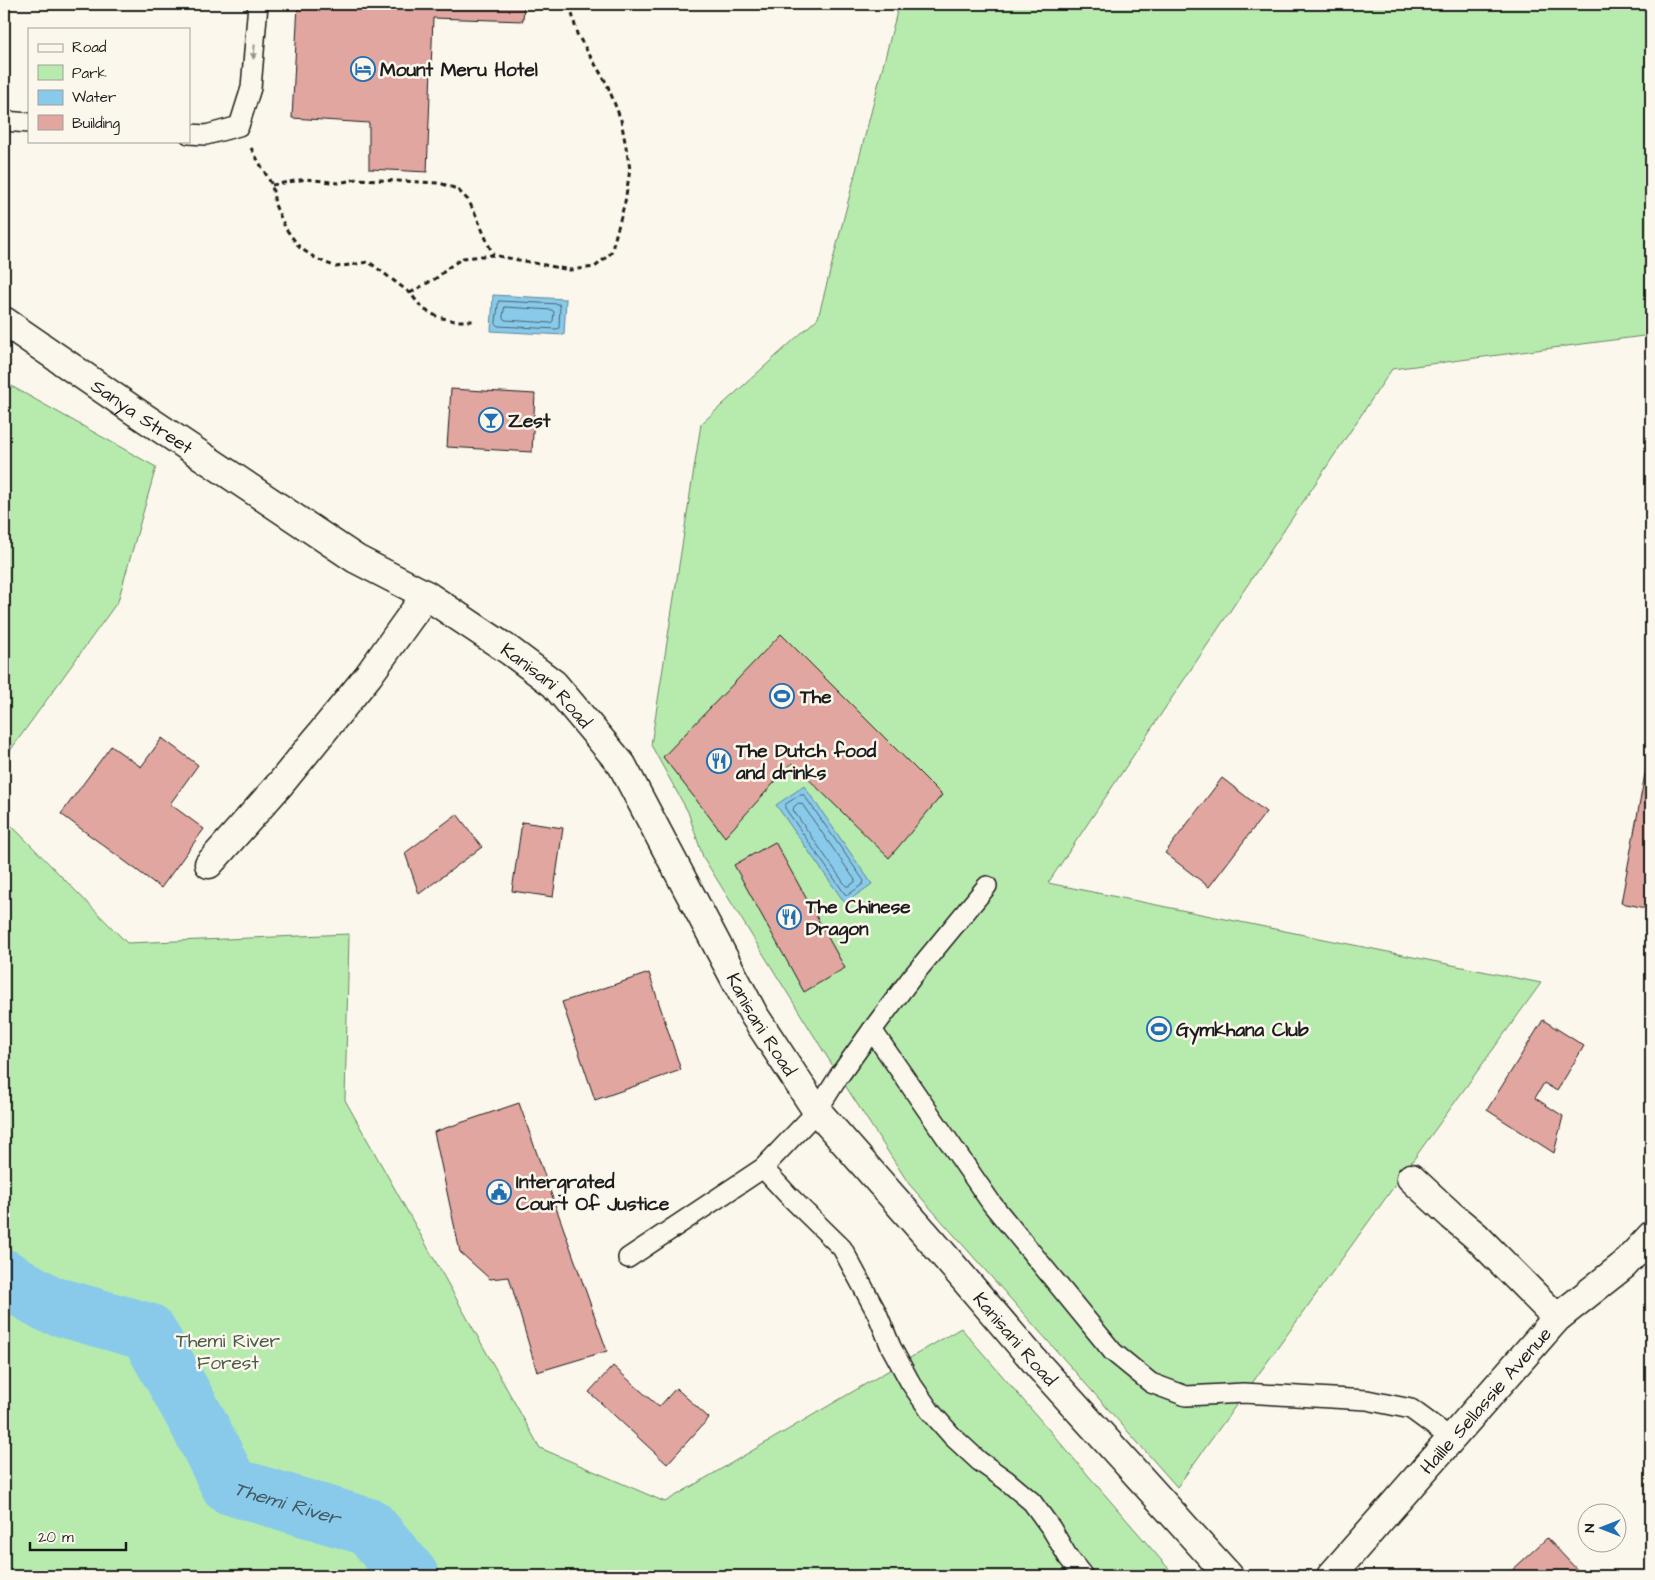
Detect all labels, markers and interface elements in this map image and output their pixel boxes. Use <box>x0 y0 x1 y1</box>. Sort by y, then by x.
legend <box>28 28 190 142</box>
text: Road <box>72 37 107 58</box>
one-way arrow <box>250 45 258 61</box>
hotel icon: Mount Meru Hotel <box>350 56 376 82</box>
place label: Mount Meru Hotel <box>380 57 538 84</box>
text: Park <box>72 63 107 84</box>
text: Water <box>72 87 116 108</box>
text: Building <box>72 113 120 135</box>
street label: Sanya Street <box>85 373 198 462</box>
bar icon: Zest <box>478 407 504 433</box>
place label: Zest <box>508 408 551 435</box>
street label: Kanisani Road <box>495 637 598 735</box>
sports icon: The <box>769 683 795 709</box>
place label: The <box>799 684 832 711</box>
place label: The Dutch food and drinks <box>735 738 876 787</box>
restaurant icon: The Dutch food and drinks <box>706 748 732 774</box>
place label: The Chinese Dragon <box>805 894 911 944</box>
restaurant icon: The Chinese Dragon <box>776 904 802 930</box>
street label: Kanisani Road <box>719 968 803 1082</box>
sports icon: Gymkhana Club <box>1146 1016 1172 1042</box>
place label: Gymkhana Club <box>1176 1017 1309 1045</box>
place label: Intergrated Court Of Justice <box>516 1169 670 1218</box>
public building icon: Intergrated Court Of Justice <box>486 1179 512 1205</box>
street label: Kanisani Road <box>966 1287 1063 1393</box>
street label: Haille Sellassie Avenue <box>1414 1321 1558 1480</box>
park label: Themi River Forest <box>176 1328 280 1377</box>
water label: Themi River <box>231 1475 345 1533</box>
north arrow <box>1578 1502 1628 1552</box>
scale bar <box>30 1520 126 1552</box>
text: N <box>1580 1523 1600 1532</box>
text: 20 m <box>38 1527 74 1548</box>

